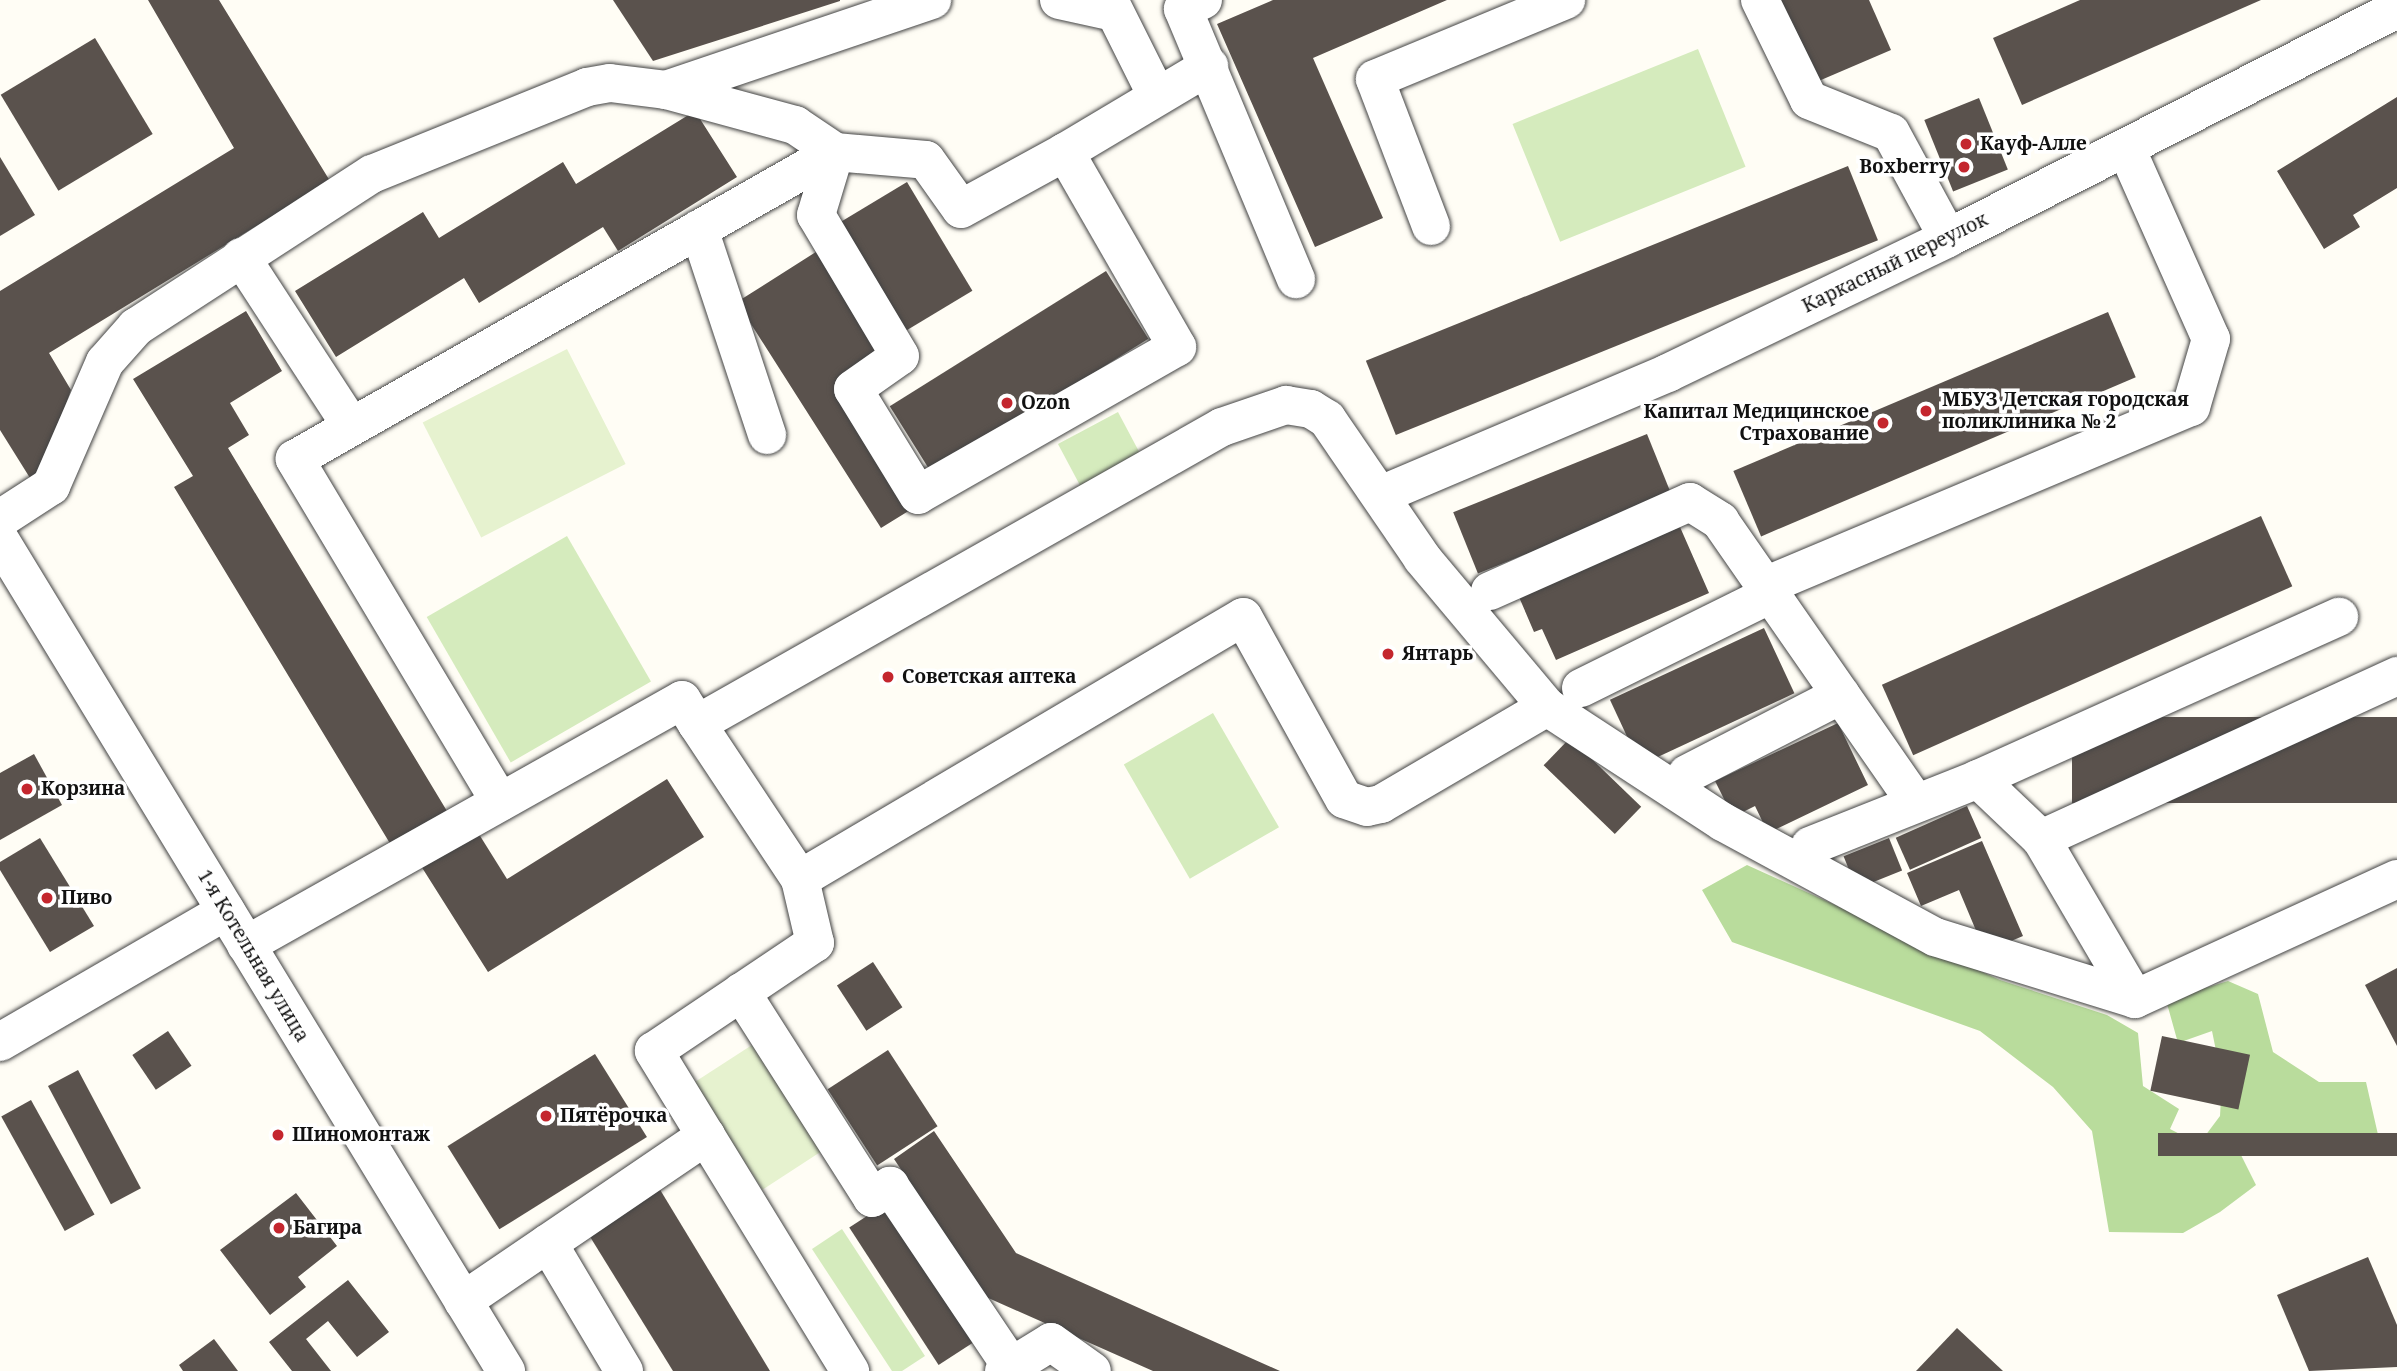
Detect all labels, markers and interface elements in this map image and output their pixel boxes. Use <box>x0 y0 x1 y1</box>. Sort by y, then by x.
place label: Кауф-Алле <box>1980 133 2087 155</box>
marker: Кауф-Алле <box>1958 136 1974 152</box>
place label: Boxberry <box>1859 156 1950 178</box>
marker: Boxberry <box>1956 159 1972 175</box>
street label: Каркасный переулок <box>1799 208 1991 318</box>
place label: МБУЗ Детская городская поликлиника № 2 <box>1942 389 2189 433</box>
place label: Ozon <box>1021 392 1070 414</box>
marker: Ozon <box>999 395 1015 411</box>
place label: Капитал Медицинское Страхование <box>1643 401 1869 445</box>
marker: МБУЗ Детская городская поликлиника № 2 <box>1916 401 1936 421</box>
marker: Капитал Медицинское Страхование <box>1875 415 1891 431</box>
place label: Янтарь <box>1402 643 1473 665</box>
marker: Янтарь <box>1380 646 1396 662</box>
place label: Советская аптека <box>902 666 1077 688</box>
marker: Советская аптека <box>880 669 896 685</box>
place label: Корзина <box>41 778 125 800</box>
marker: Корзина <box>19 781 35 797</box>
street label: 1-я Котельная улица <box>193 866 313 1046</box>
place label: Пиво <box>61 887 112 909</box>
marker: Пиво <box>39 890 55 906</box>
place label: Пятёрочка <box>560 1105 668 1127</box>
marker: Пятёрочка <box>538 1108 554 1124</box>
place label: Шиномонтаж <box>292 1124 430 1146</box>
marker: Шиномонтаж <box>270 1127 286 1143</box>
place label: Багира <box>293 1217 362 1239</box>
marker: Багира <box>271 1220 287 1236</box>

